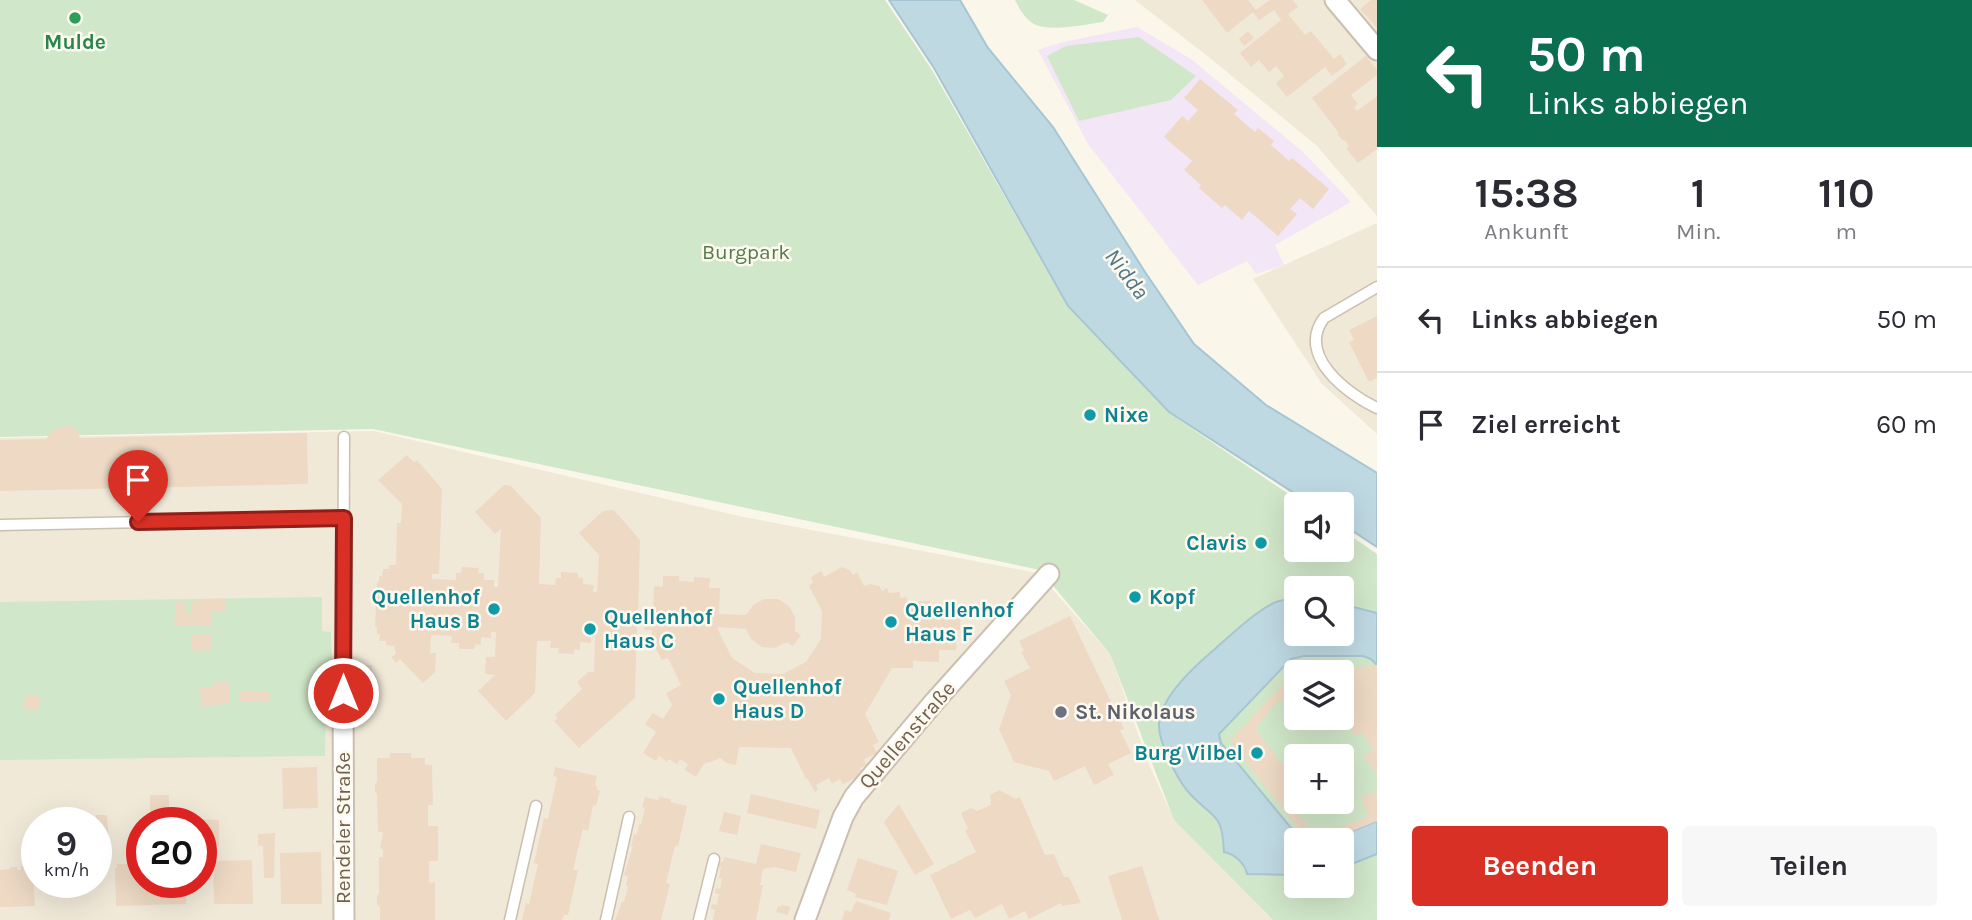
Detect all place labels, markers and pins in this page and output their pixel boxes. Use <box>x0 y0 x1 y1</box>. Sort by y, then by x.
marker: Mulde <box>67 10 83 26</box>
place label: Mulde <box>44 30 106 54</box>
place label: Nixe <box>1104 403 1149 427</box>
marker: Nixe <box>1082 407 1098 423</box>
pin <box>108 450 168 522</box>
place label: Clavis <box>1186 531 1247 555</box>
marker: Clavis <box>1253 535 1269 551</box>
place label: Quellenhof Haus B <box>372 585 480 633</box>
place label: Kopf <box>1149 585 1195 609</box>
marker: Kopf <box>1127 589 1143 605</box>
place label: Quellenhof Haus F <box>905 598 1014 646</box>
marker: Quellenhof Haus B <box>486 601 502 617</box>
place label: Quellenhof Haus C <box>604 605 713 653</box>
marker: Quellenhof Haus F <box>883 614 899 630</box>
marker: Quellenhof Haus C <box>582 621 598 637</box>
place label: Quellenhof Haus D <box>733 675 842 723</box>
marker: Quellenhof Haus D <box>711 691 727 707</box>
place label: St. Nikolaus <box>1075 700 1196 724</box>
marker: St. Nikolaus <box>1053 704 1069 720</box>
place label: Burg Vilbel <box>1134 741 1243 765</box>
marker: Burg Vilbel <box>1249 745 1265 761</box>

